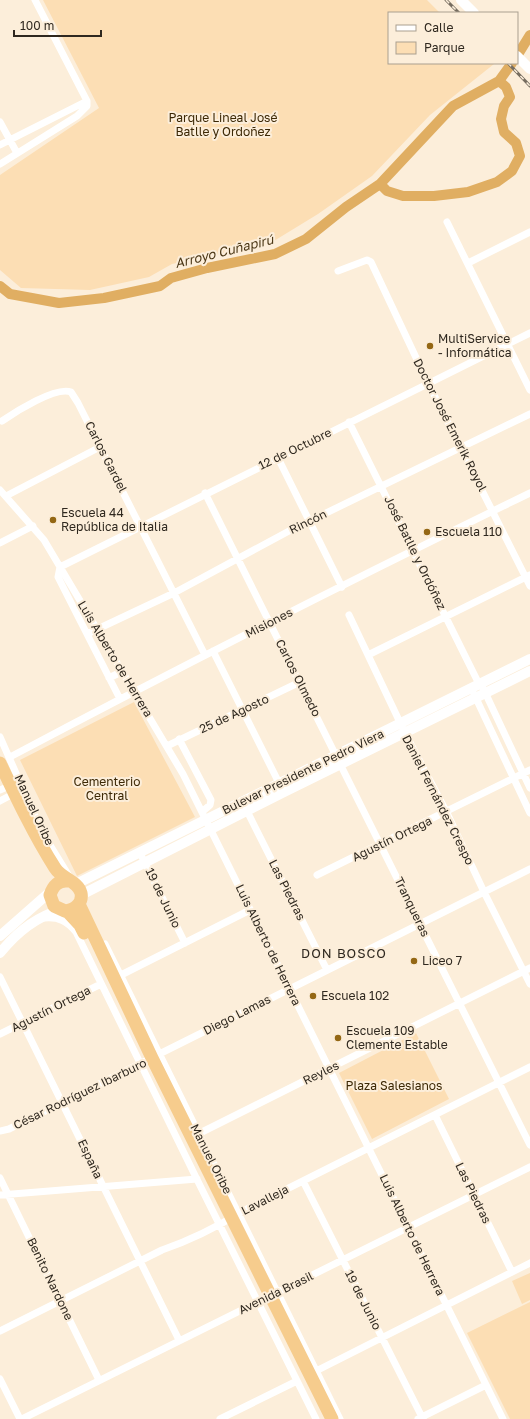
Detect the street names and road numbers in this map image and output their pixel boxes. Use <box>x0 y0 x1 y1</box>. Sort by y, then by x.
street label: Doctor José Emerik Royol <box>410 356 491 494</box>
street label: Carlos Gardel <box>82 419 131 495</box>
street label: 12 de Octubre <box>256 424 334 473</box>
street label: José Batlle y Ordóñez <box>381 493 450 612</box>
street label: Rincón <box>287 506 329 537</box>
street label: Luis Alberto de Herrera <box>75 598 156 720</box>
street label: Misiones <box>243 604 295 641</box>
street label: Carlos Olmedo <box>273 637 324 719</box>
street label: 25 de Agosto <box>197 691 271 736</box>
street label: Bulevar Presidente Pedro Viera <box>219 726 386 817</box>
street label: Daniel Fernández Crespo <box>399 732 478 867</box>
street label: Manuel Oribe <box>11 772 57 848</box>
street label: Agustín Ortega <box>349 813 434 864</box>
street label: Las Piedras <box>266 857 309 923</box>
street label: 19 de Junio <box>142 865 184 930</box>
street label: Tranqueras <box>392 875 433 939</box>
street label: Luis Alberto de Herrera <box>232 882 304 1008</box>
street label: Agustín Ortega <box>9 982 93 1035</box>
street label: Diego Lamas <box>201 991 273 1038</box>
street label: César Rodríguez Ibarburo <box>11 1055 149 1132</box>
street label: Reyles <box>300 1057 341 1088</box>
street label: Manuel Oribe <box>187 1121 236 1196</box>
street label: España <box>75 1137 106 1181</box>
street label: Las Piedras <box>452 1160 495 1226</box>
street label: Luis Alberto de Herrera <box>376 1172 448 1298</box>
street label: Lavalleja <box>239 1181 291 1218</box>
street label: Benito Nardone <box>24 1235 77 1323</box>
street label: 19 de Junio <box>342 1267 385 1332</box>
street label: Avenida Brasil <box>236 1268 316 1317</box>

